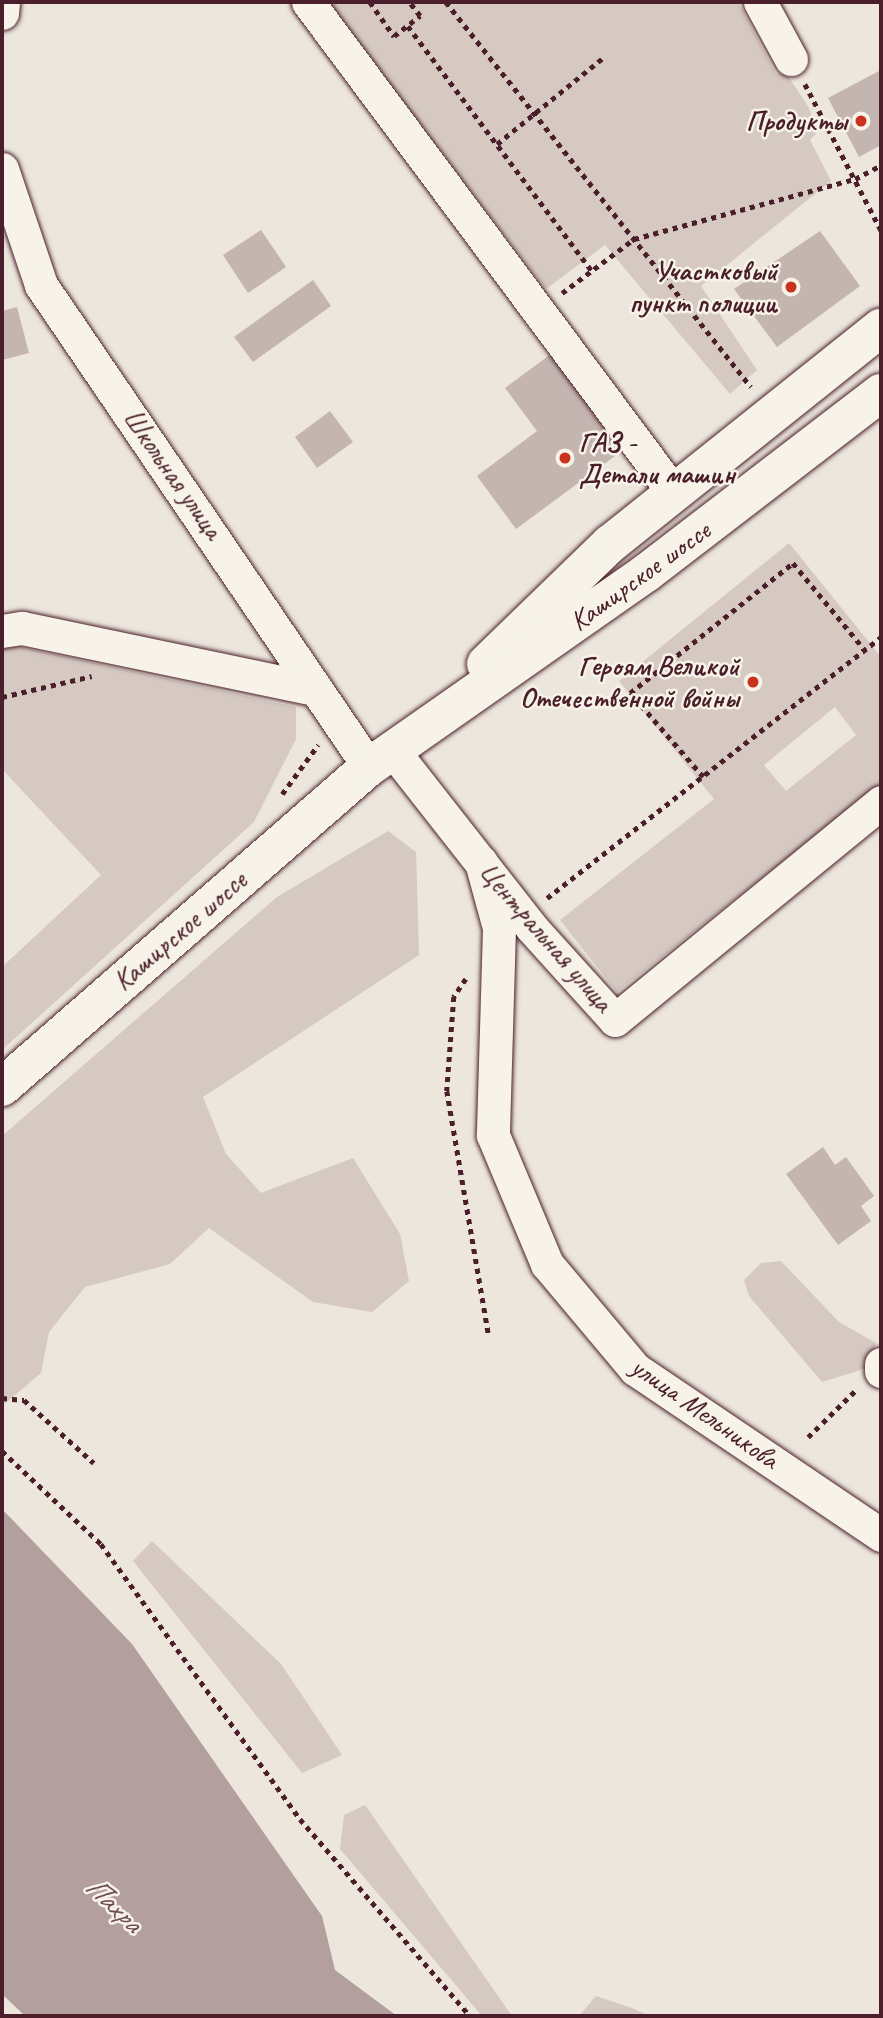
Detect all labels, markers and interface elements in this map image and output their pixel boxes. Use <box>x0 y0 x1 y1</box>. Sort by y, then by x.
place label: Продукты <box>746 104 847 138</box>
marker: Продукты <box>853 113 869 129</box>
place label: Участковый пункт полиции <box>631 254 777 320</box>
marker: Участковый пункт полиции <box>783 279 799 295</box>
street label: Школьная улица <box>116 402 230 546</box>
place label: ГАЗ - Детали машин <box>579 425 735 491</box>
marker: ГАЗ - Детали машин <box>557 450 573 466</box>
street label: Каширское шоссе <box>563 513 717 639</box>
place label: Героям Великой Отечественной войны <box>520 649 739 715</box>
marker: Героям Великой Отечественной войны <box>745 674 761 690</box>
street label: Центральная улица <box>471 855 621 1019</box>
street label: Каширское шоссе <box>106 864 254 998</box>
street label: улица Мельникова <box>625 1350 785 1476</box>
water label: Пахра <box>78 1869 150 1939</box>

